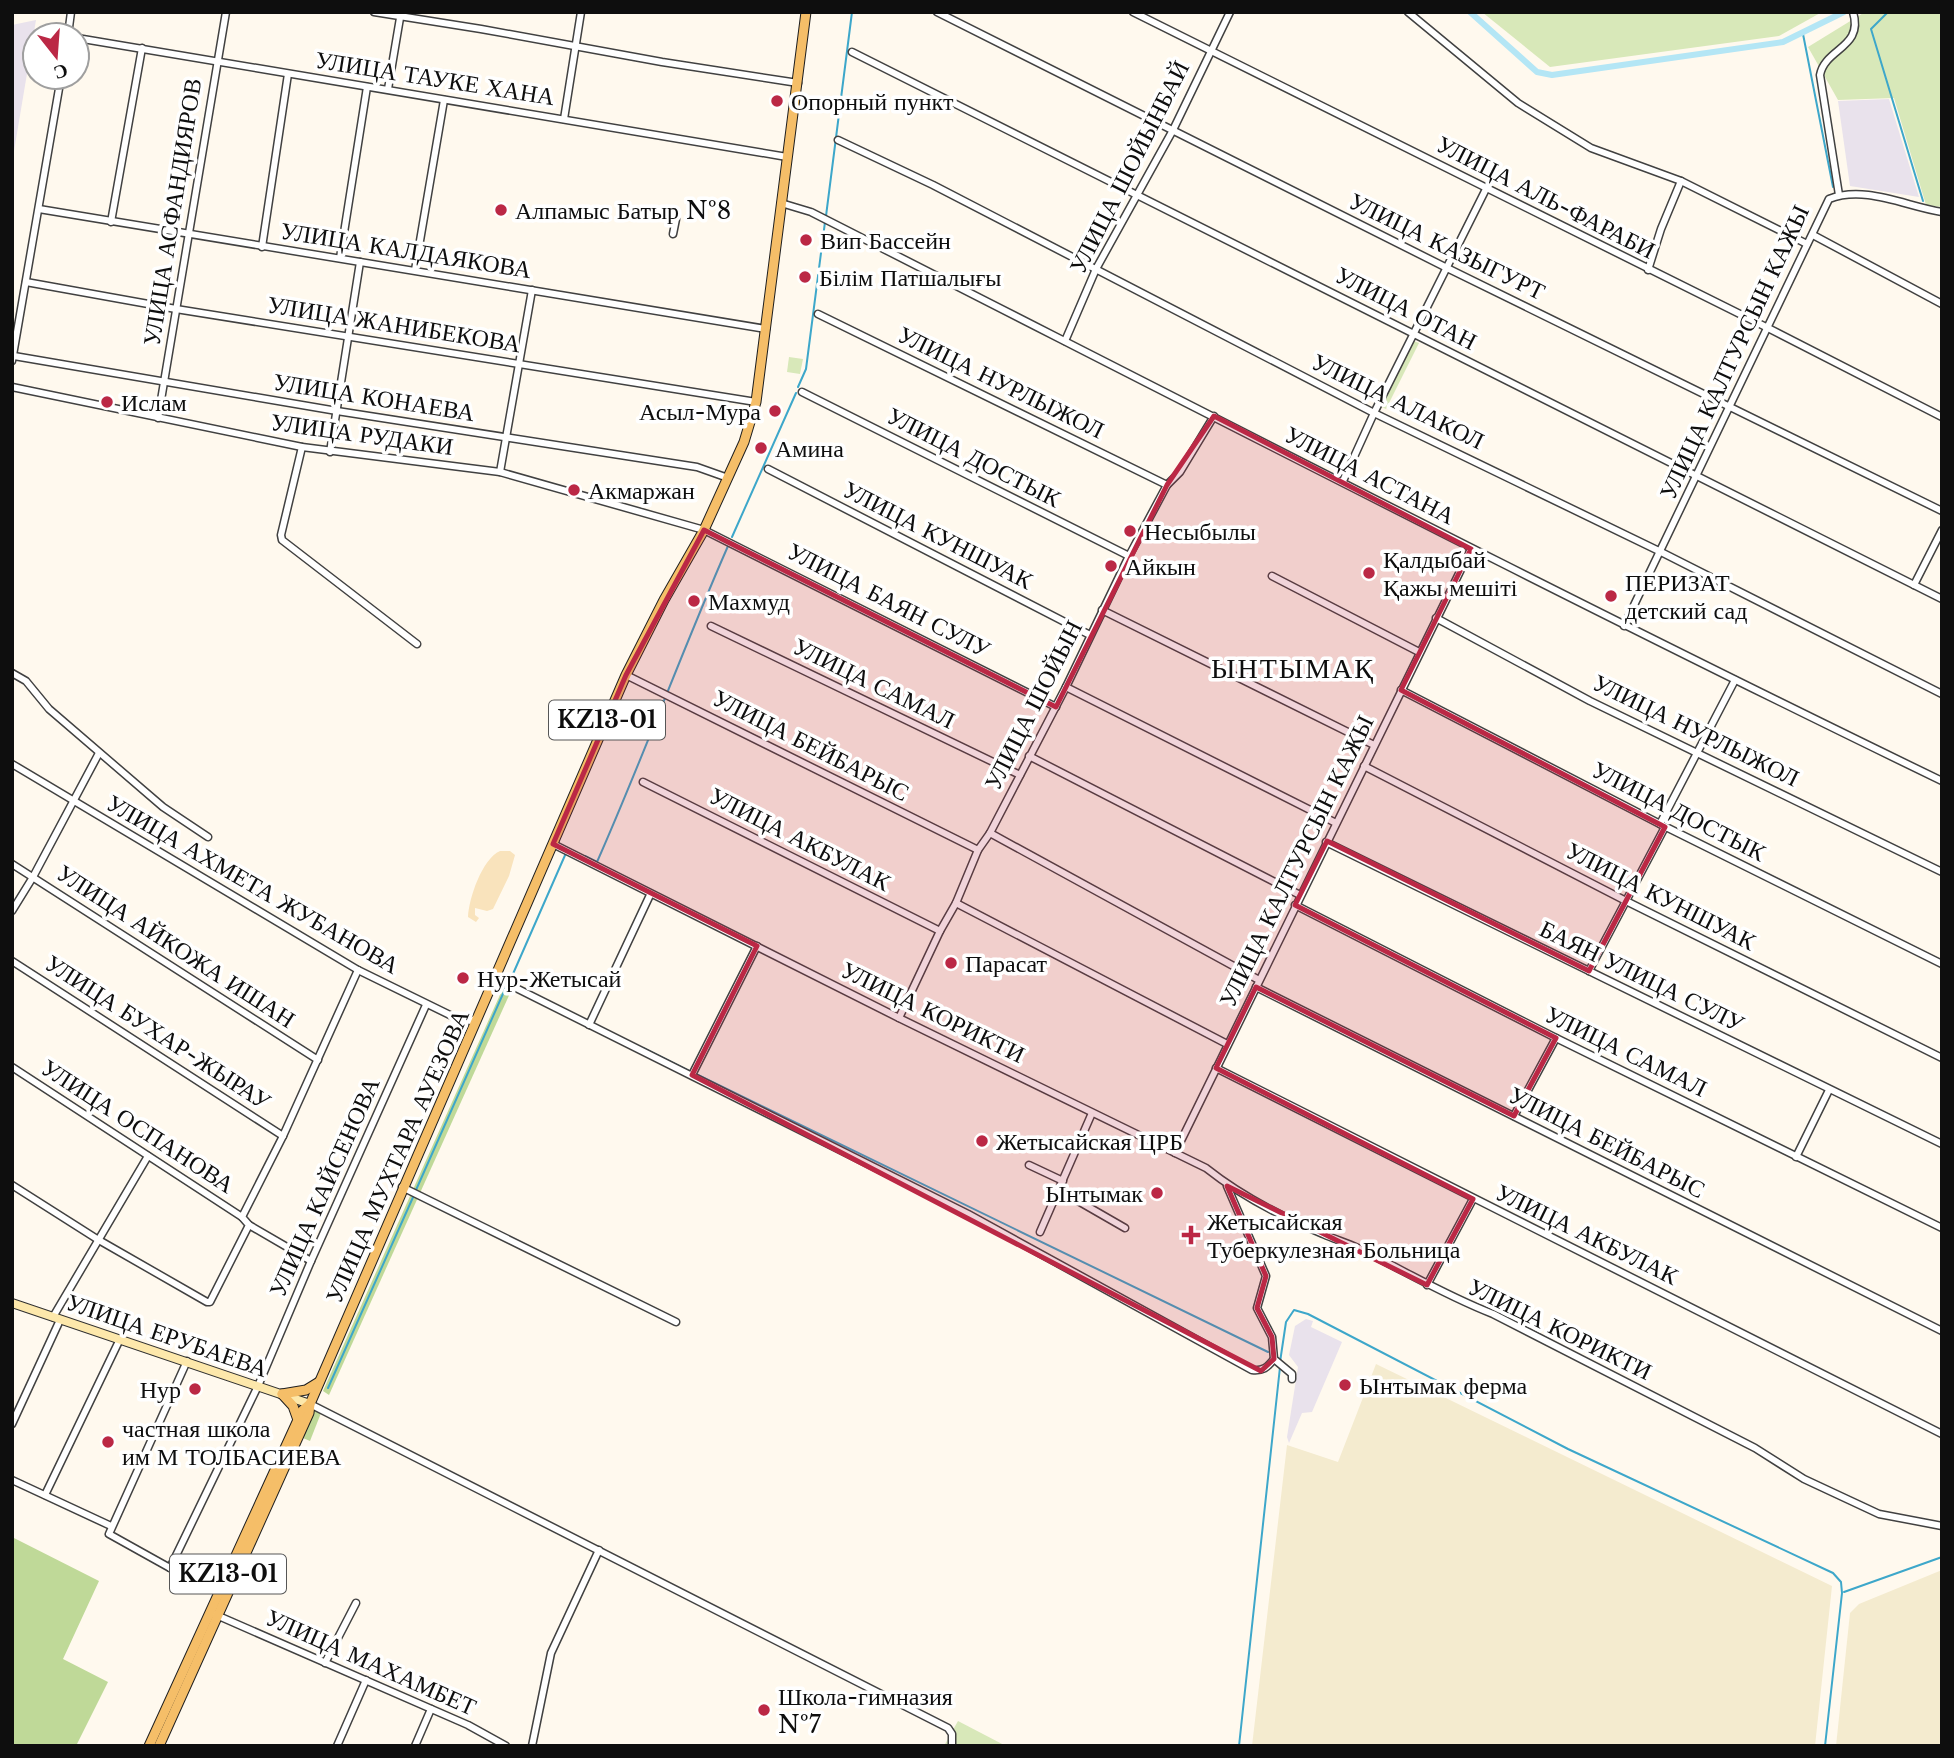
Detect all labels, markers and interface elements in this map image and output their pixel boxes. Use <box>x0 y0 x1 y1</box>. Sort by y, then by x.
north arrow <box>21 21 91 91</box>
street label: УЛИЦА ТАУКЕ ХАНА <box>313 45 557 111</box>
street label: УЛИЦА ШОЙЫНБАЙ <box>1063 56 1195 278</box>
text: С <box>51 59 71 85</box>
street label: УЛИЦА АСФАНДИЯРОВ <box>137 76 207 348</box>
place label: Опорный пункт <box>791 87 954 116</box>
marker: Опорный пункт <box>769 93 785 109</box>
street label: УЛИЦА АЛЬ-ФАРАБИ <box>1432 129 1660 265</box>
street label: УЛИЦА КАЗЫГУРТ <box>1344 186 1550 306</box>
place label: Алпамыс Батыр №8 <box>515 196 731 225</box>
street label: УЛИЦА КАЛТУРСЫН КАЖЫ <box>1653 200 1815 504</box>
marker: Алпамыс Батыр №8 <box>493 202 509 218</box>
street label: УЛИЦА КАЛДАЯКОВА <box>279 216 534 284</box>
place label: Вип Бассейн <box>820 226 951 255</box>
marker: Вип Бассейн <box>798 232 814 248</box>
street label: УЛИЦА ОТАН <box>1330 260 1482 356</box>
place label: Білім Патшалығы <box>819 263 1001 292</box>
marker: Білім Патшалығы <box>797 269 813 285</box>
street label: УЛИЦА ЖАНИБЕКОВА <box>265 290 523 358</box>
street label: УЛИЦА НУРЛЫЖОЛ <box>893 319 1109 445</box>
street label: УЛИЦА АЛАКОЛ <box>1307 347 1489 455</box>
street label: УЛИЦА КОНАЕВА <box>271 367 477 427</box>
place label: Ислам <box>121 388 187 417</box>
marker: Ислам <box>99 394 115 410</box>
place label: Асыл-Мура <box>639 397 761 426</box>
street label: УЛИЦА ДОСТЫК <box>882 401 1067 514</box>
marker: Асыл-Мура <box>767 403 783 419</box>
street label: УЛИЦА РУДАКИ <box>269 407 455 461</box>
street label: УЛИЦА АСТАНА <box>1280 420 1461 531</box>
place label: Амина <box>775 434 844 463</box>
marker: Амина <box>753 440 769 456</box>
street label: УЛИЦА КУНШУАК <box>838 475 1039 596</box>
place label: Акмаржан <box>588 476 695 505</box>
marker: Акмаржан <box>566 482 582 498</box>
place label: Несыбылы <box>1144 517 1256 546</box>
marker: Несыбылы <box>1122 523 1138 539</box>
street label: УЛИЦА БАЯН СУЛУ <box>783 536 995 664</box>
place label: Қалдыбай Қажы мешіті <box>1383 545 1518 602</box>
place label: Айкын <box>1125 552 1196 581</box>
marker: Айкын <box>1103 558 1119 574</box>
marker: Қалдыбай Қажы мешіті <box>1361 565 1377 581</box>
place label: ПЕРИЗАТ детский сад <box>1625 568 1747 625</box>
place label: Махмуд <box>708 587 790 616</box>
marker: ПЕРИЗАТ детский сад <box>1603 588 1619 604</box>
marker: Махмуд <box>686 593 702 609</box>
street label: УЛИЦА ШОЙЫН <box>978 615 1088 795</box>
street label: УЛИЦА САМАЛ <box>788 631 960 735</box>
district label: ЫНТЫМАҚ <box>1211 651 1375 686</box>
street label: УЛИЦА НУРЛЫЖОЛ <box>1588 667 1804 793</box>
street label: УЛИЦА БЕЙБАРЫС <box>708 683 914 807</box>
road number: KZ13-01 <box>549 700 665 740</box>
street label: УЛИЦА КАЛТУРСЫН КАЖЫ <box>1213 710 1379 1012</box>
street label: УЛИЦА ДОСТЫК <box>1587 755 1772 868</box>
street label: УЛИЦА АКБУЛАК <box>704 781 896 898</box>
street label: УЛИЦА АХМЕТА ЖУБАНОВА <box>101 788 405 980</box>
street label: УЛИЦА КУНШУАК <box>1561 836 1762 957</box>
street label: УЛИЦА АЙКОЖА ИШАН <box>51 858 301 1034</box>
street label: БАЯН УЛИЦА СУЛУ <box>1535 914 1749 1038</box>
street label: УЛИЦА БУХАР-ЖЫРАУ <box>40 948 276 1116</box>
place label: Парасат <box>965 949 1048 978</box>
street label: УЛИЦА КОРИКТИ <box>836 955 1030 1069</box>
marker: Парасат <box>943 955 959 971</box>
place label: Нур-Жетысай <box>477 964 622 993</box>
marker: Нур-Жетысай <box>455 970 471 986</box>
street label: УЛИЦА САМАЛ <box>1540 999 1712 1103</box>
street label: УЛИЦА МУХТАРА АУЕЗОВА <box>319 1004 475 1308</box>
street label: УЛИЦА ОСПАНОВА <box>36 1053 240 1200</box>
street label: УЛИЦА КАЙСЕНОВА <box>262 1072 386 1301</box>
street label: УЛИЦА БЕЙБАРЫС <box>1504 1080 1710 1204</box>
place label: Жетысайская ЦРБ <box>996 1127 1183 1156</box>
marker: Жетысайская ЦРБ <box>974 1133 990 1149</box>
street label: УЛИЦА АКБУЛАК <box>1491 1177 1684 1291</box>
place label: Ынтымак <box>1045 1179 1143 1208</box>
marker: Ынтымак <box>1149 1185 1165 1201</box>
place label: Жетысайская Туберкулезная Больница <box>1207 1207 1461 1264</box>
marker: Жетысайская Туберкулезная Больница <box>1181 1225 1201 1245</box>
street label: УЛИЦА КОРИКТИ <box>1463 1272 1657 1386</box>
street label: УЛИЦА ЕРУБАЕВА <box>62 1287 272 1383</box>
place label: Ынтымак ферма <box>1359 1371 1527 1400</box>
place label: Нур <box>140 1375 181 1404</box>
marker: Ынтымак ферма <box>1337 1377 1353 1393</box>
marker: Нур <box>187 1381 203 1397</box>
place label: частная школа им М ТОЛБАСИЕВА <box>122 1414 342 1471</box>
marker: частная школа им М ТОЛБАСИЕВА <box>100 1434 116 1450</box>
road number: KZ13-01 <box>170 1554 286 1594</box>
street label: УЛИЦА МАХАМБЕТ <box>261 1603 481 1722</box>
place label: Школа-гимназия №7 <box>778 1682 953 1739</box>
marker: Школа-гимназия №7 <box>756 1702 772 1718</box>

